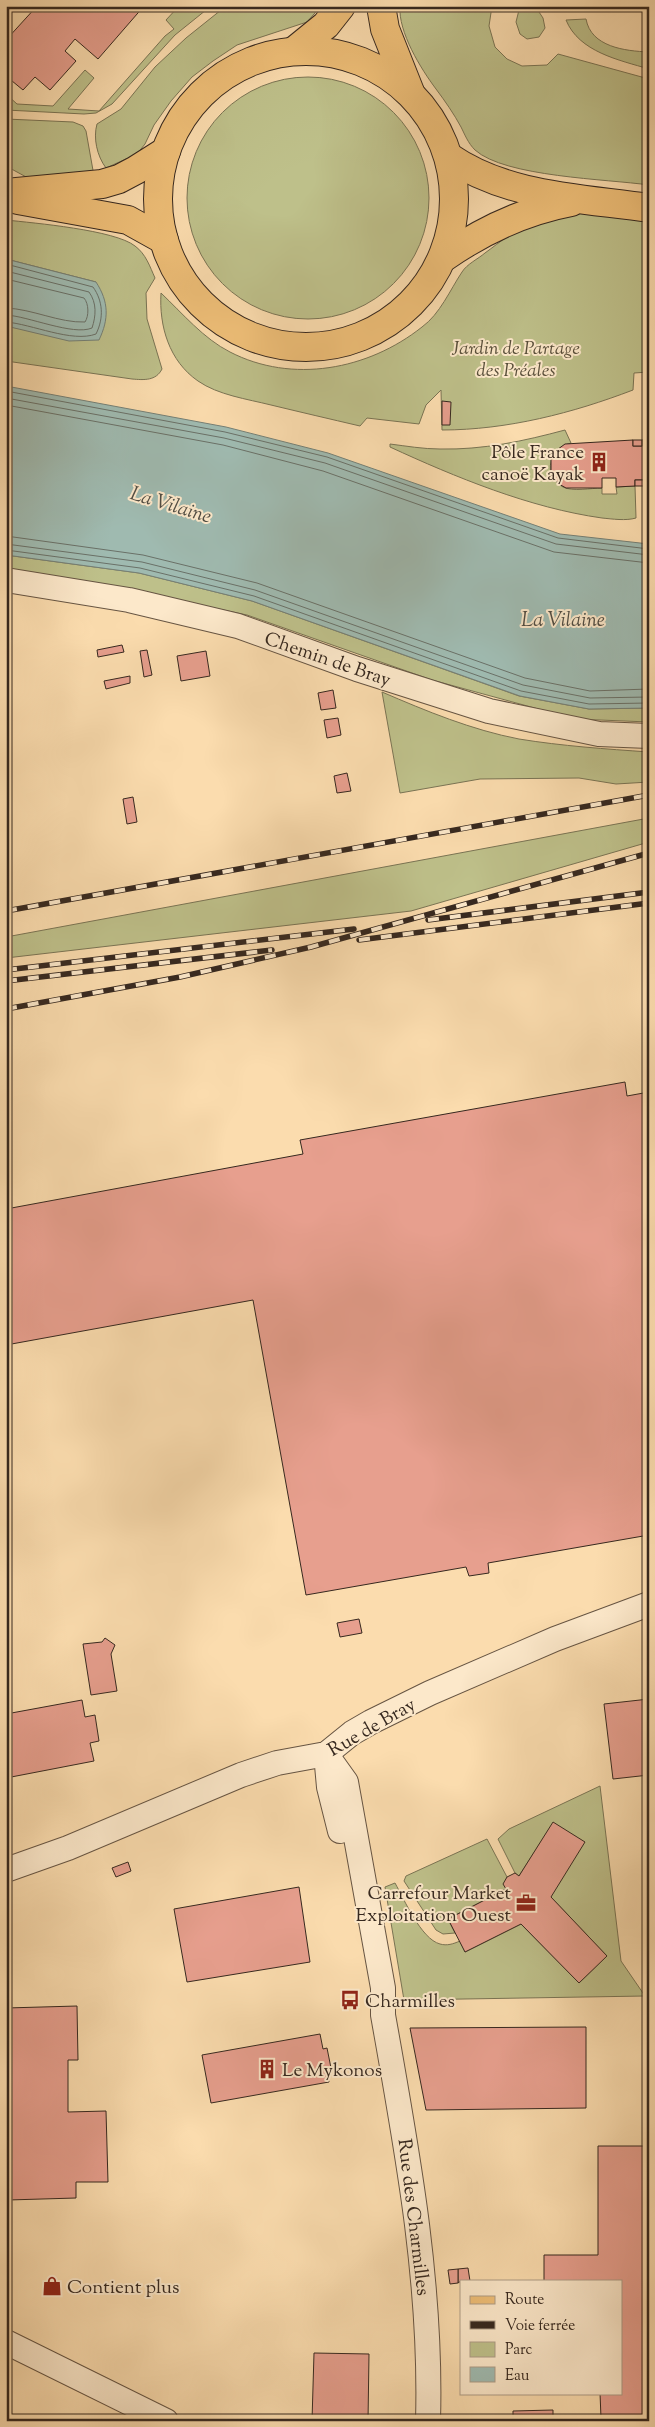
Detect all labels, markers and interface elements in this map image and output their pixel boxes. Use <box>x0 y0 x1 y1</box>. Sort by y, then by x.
park label: Jardin de Partage des Préales <box>451 336 580 385</box>
place label: Pôle France canoë Kayak <box>481 440 585 489</box>
building icon: Pôle France canoë Kayak <box>588 451 610 473</box>
water label: La Vilaine <box>126 480 215 533</box>
water label: La Vilaine <box>521 607 605 636</box>
street label: Chemin de Bray <box>260 626 395 695</box>
street label: Rue de Bray <box>323 1692 422 1764</box>
place label: Carrefour Market Exploitation Ouest <box>356 1881 511 1930</box>
office icon: Carrefour Market Exploitation Ouest <box>515 1892 537 1914</box>
bus stop icon: Charmilles <box>339 1989 361 2011</box>
place label: Charmilles <box>365 1989 455 2016</box>
building icon: Le Mykonos <box>256 2058 278 2080</box>
place label: Le Mykonos <box>282 2058 382 2085</box>
street label: Rue des Charmilles <box>390 2137 436 2297</box>
shop icon: Contient plus <box>41 2275 63 2297</box>
place label: Contient plus <box>67 2275 179 2302</box>
legend <box>460 2280 622 2394</box>
text: Route <box>505 2290 544 2311</box>
text: Voie ferrée <box>505 2316 575 2337</box>
text: Parc <box>505 2340 533 2361</box>
text: Eau <box>505 2366 530 2387</box>

